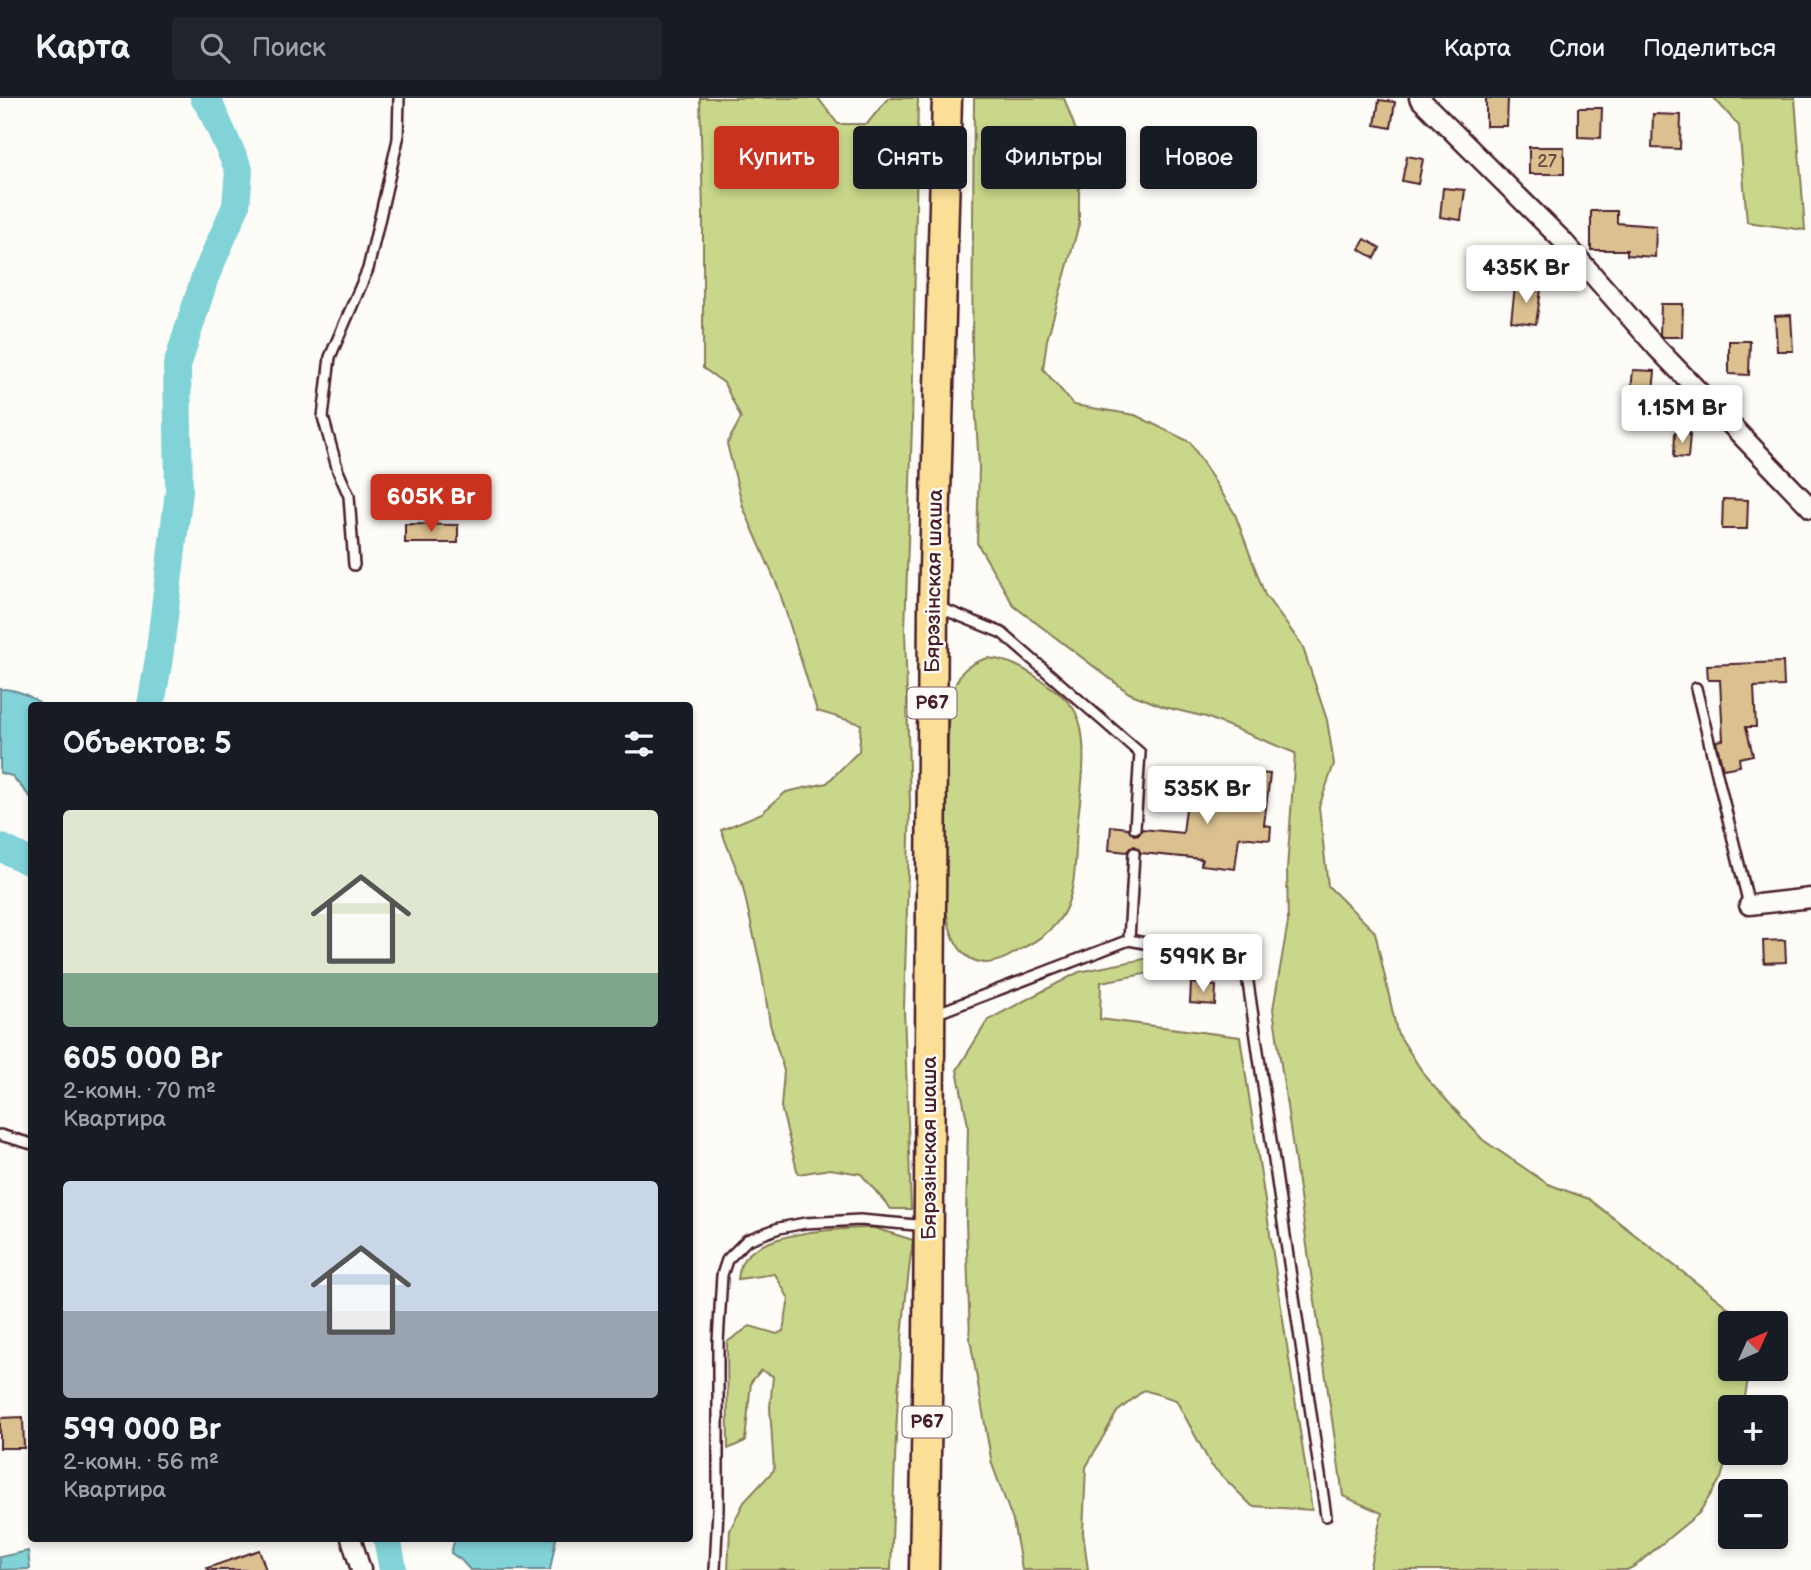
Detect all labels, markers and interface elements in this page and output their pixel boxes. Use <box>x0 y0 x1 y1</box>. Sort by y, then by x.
search box <box>172 17 662 80</box>
text: Карта <box>35 28 130 68</box>
icon: search <box>196 29 234 67</box>
text: Поиск <box>252 33 326 64</box>
text: Карта <box>1444 34 1511 63</box>
text: Слои <box>1549 34 1605 63</box>
text: Поделиться <box>1643 34 1776 63</box>
chip: Купить <box>714 126 839 189</box>
chip: Снять <box>853 126 967 189</box>
chip: Фильтры <box>981 126 1126 189</box>
chip: Новое <box>1140 126 1257 189</box>
house number: 27 <box>1537 151 1557 172</box>
pin: 435K Br <box>1461 246 1591 305</box>
text: 435K Br <box>1482 254 1570 282</box>
pin: 1.15M Br <box>1610 386 1754 445</box>
text: 1.15M Br <box>1637 394 1727 422</box>
pin: 605K Br <box>366 474 496 534</box>
text: 605K Br <box>387 483 475 511</box>
street label: Бярэзінская шаша <box>920 488 948 673</box>
road number: Р67 <box>908 688 956 718</box>
icon: filters <box>620 725 658 763</box>
text: Объектов: 5 <box>63 726 232 762</box>
pin: 535K Br <box>1142 766 1272 826</box>
text: 535K Br <box>1163 775 1251 803</box>
icon: home <box>298 856 424 982</box>
pin: 599K Br <box>1138 934 1268 994</box>
text: 599K Br <box>1159 943 1247 971</box>
text: 605 000 Br <box>63 1041 223 1077</box>
street label: Бярэзінская шаша <box>917 1055 942 1240</box>
text: 2-комн. · 70 m² <box>63 1077 216 1105</box>
text: Квартира <box>63 1105 166 1133</box>
icon: home <box>298 1227 424 1353</box>
north arrow <box>1718 1311 1788 1381</box>
map controls <box>1718 1311 1788 1549</box>
button: + <box>1718 1395 1788 1465</box>
road number: Р67 <box>902 1406 951 1438</box>
text: 599 000 Br <box>63 1412 221 1448</box>
text: 2-комн. · 56 m² <box>63 1448 219 1476</box>
text: Квартира <box>63 1476 166 1504</box>
button: − <box>1718 1479 1788 1549</box>

